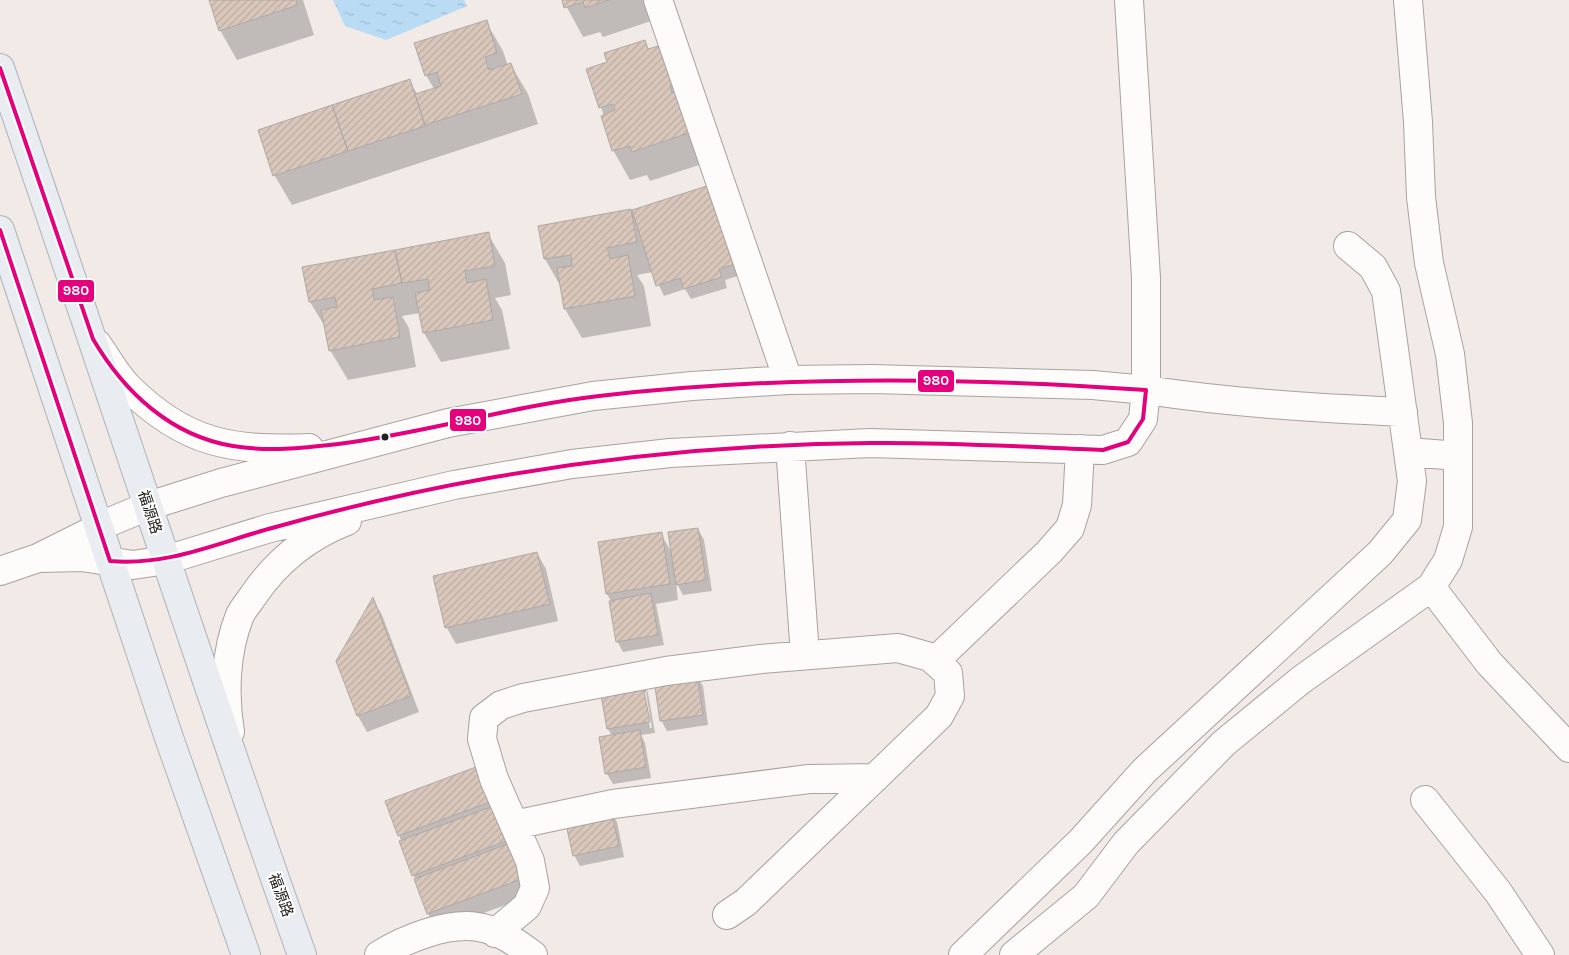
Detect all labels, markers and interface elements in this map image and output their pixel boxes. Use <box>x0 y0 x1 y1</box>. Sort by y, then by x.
line badge: 980 <box>57 279 95 303</box>
text: 980 <box>63 282 89 299</box>
line badge: 980 <box>917 369 955 393</box>
text: 980 <box>923 372 949 389</box>
line badge: 980 <box>449 408 487 432</box>
text: 980 <box>455 412 481 429</box>
unlabelled marker <box>380 432 390 442</box>
street label: 福源路 <box>134 488 166 536</box>
street label: 福源路 <box>265 871 297 919</box>

